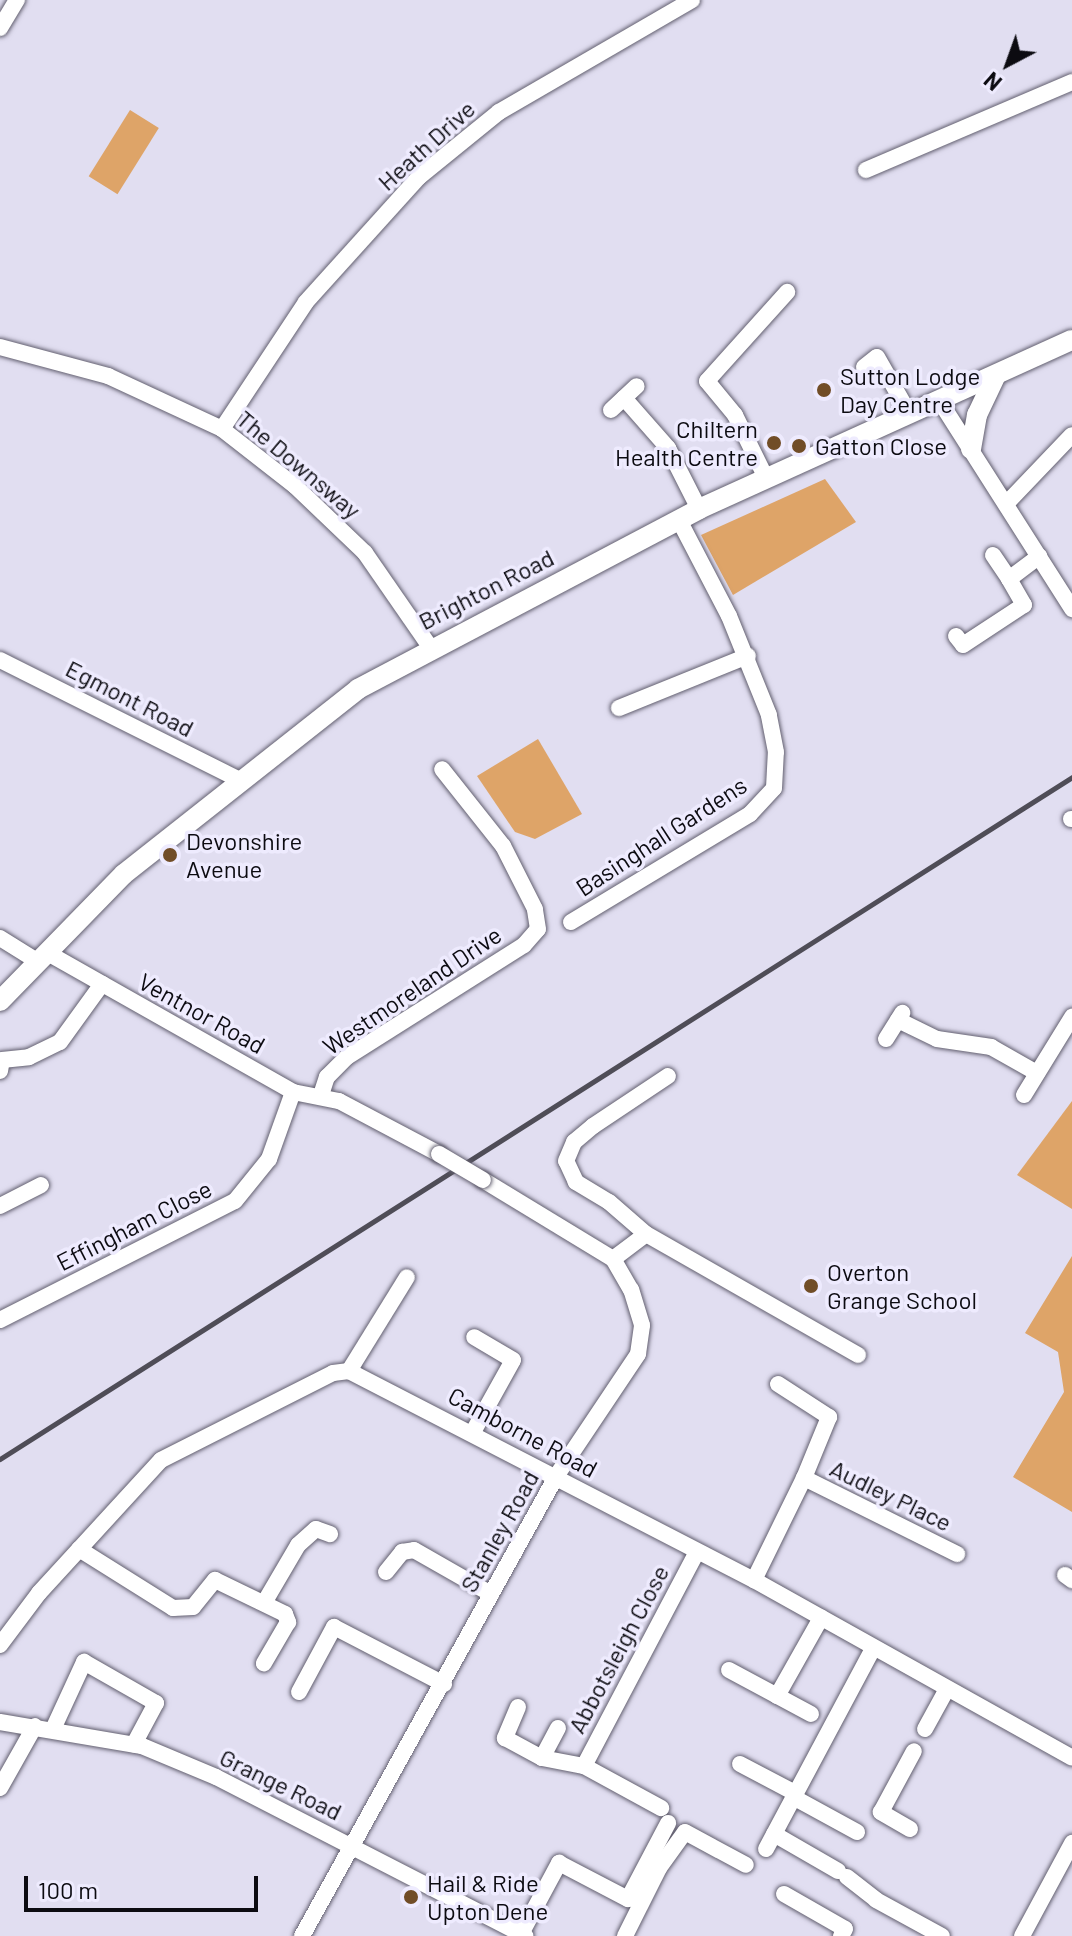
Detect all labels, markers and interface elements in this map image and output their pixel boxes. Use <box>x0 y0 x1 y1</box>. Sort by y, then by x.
north arrow <box>968 24 1048 104</box>
text: N <box>978 68 1006 97</box>
street label: Heath Drive <box>372 94 480 196</box>
place label: Sutton Lodge Day Centre <box>840 362 980 418</box>
marker: Sutton Lodge Day Centre <box>815 381 833 399</box>
street label: The Downsway <box>231 404 367 524</box>
place label: Chiltern Health Centre <box>615 415 758 471</box>
place label: Gatton Close <box>815 432 947 460</box>
marker: Chiltern Health Centre <box>765 434 783 452</box>
marker: Gatton Close <box>790 437 808 455</box>
street label: Brighton Road <box>414 543 558 635</box>
street label: Egmont Road <box>61 653 199 743</box>
street label: Basinghall Gardens <box>570 770 752 902</box>
place label: Devonshire Avenue <box>186 827 302 883</box>
marker: Devonshire Avenue <box>161 846 179 864</box>
street label: Westmoreland Drive <box>317 920 507 1060</box>
street label: Ventnor Road <box>134 966 270 1060</box>
street label: Effingham Close <box>52 1174 216 1276</box>
place label: Overton Grange School <box>827 1258 977 1314</box>
marker: Overton Grange School <box>802 1277 820 1295</box>
street label: Camborne Road <box>444 1381 602 1483</box>
street label: Audley Place <box>826 1453 956 1537</box>
street label: Stanley Road <box>454 1465 544 1597</box>
street label: Abbotsleigh Close <box>562 1560 674 1738</box>
street label: Grange Road <box>215 1742 347 1826</box>
scale bar <box>28 1860 262 1910</box>
place label: Hail & Ride Upton Dene <box>427 1869 548 1925</box>
text: 100 m <box>38 1875 98 1904</box>
marker: Hail & Ride Upton Dene <box>402 1888 420 1906</box>

